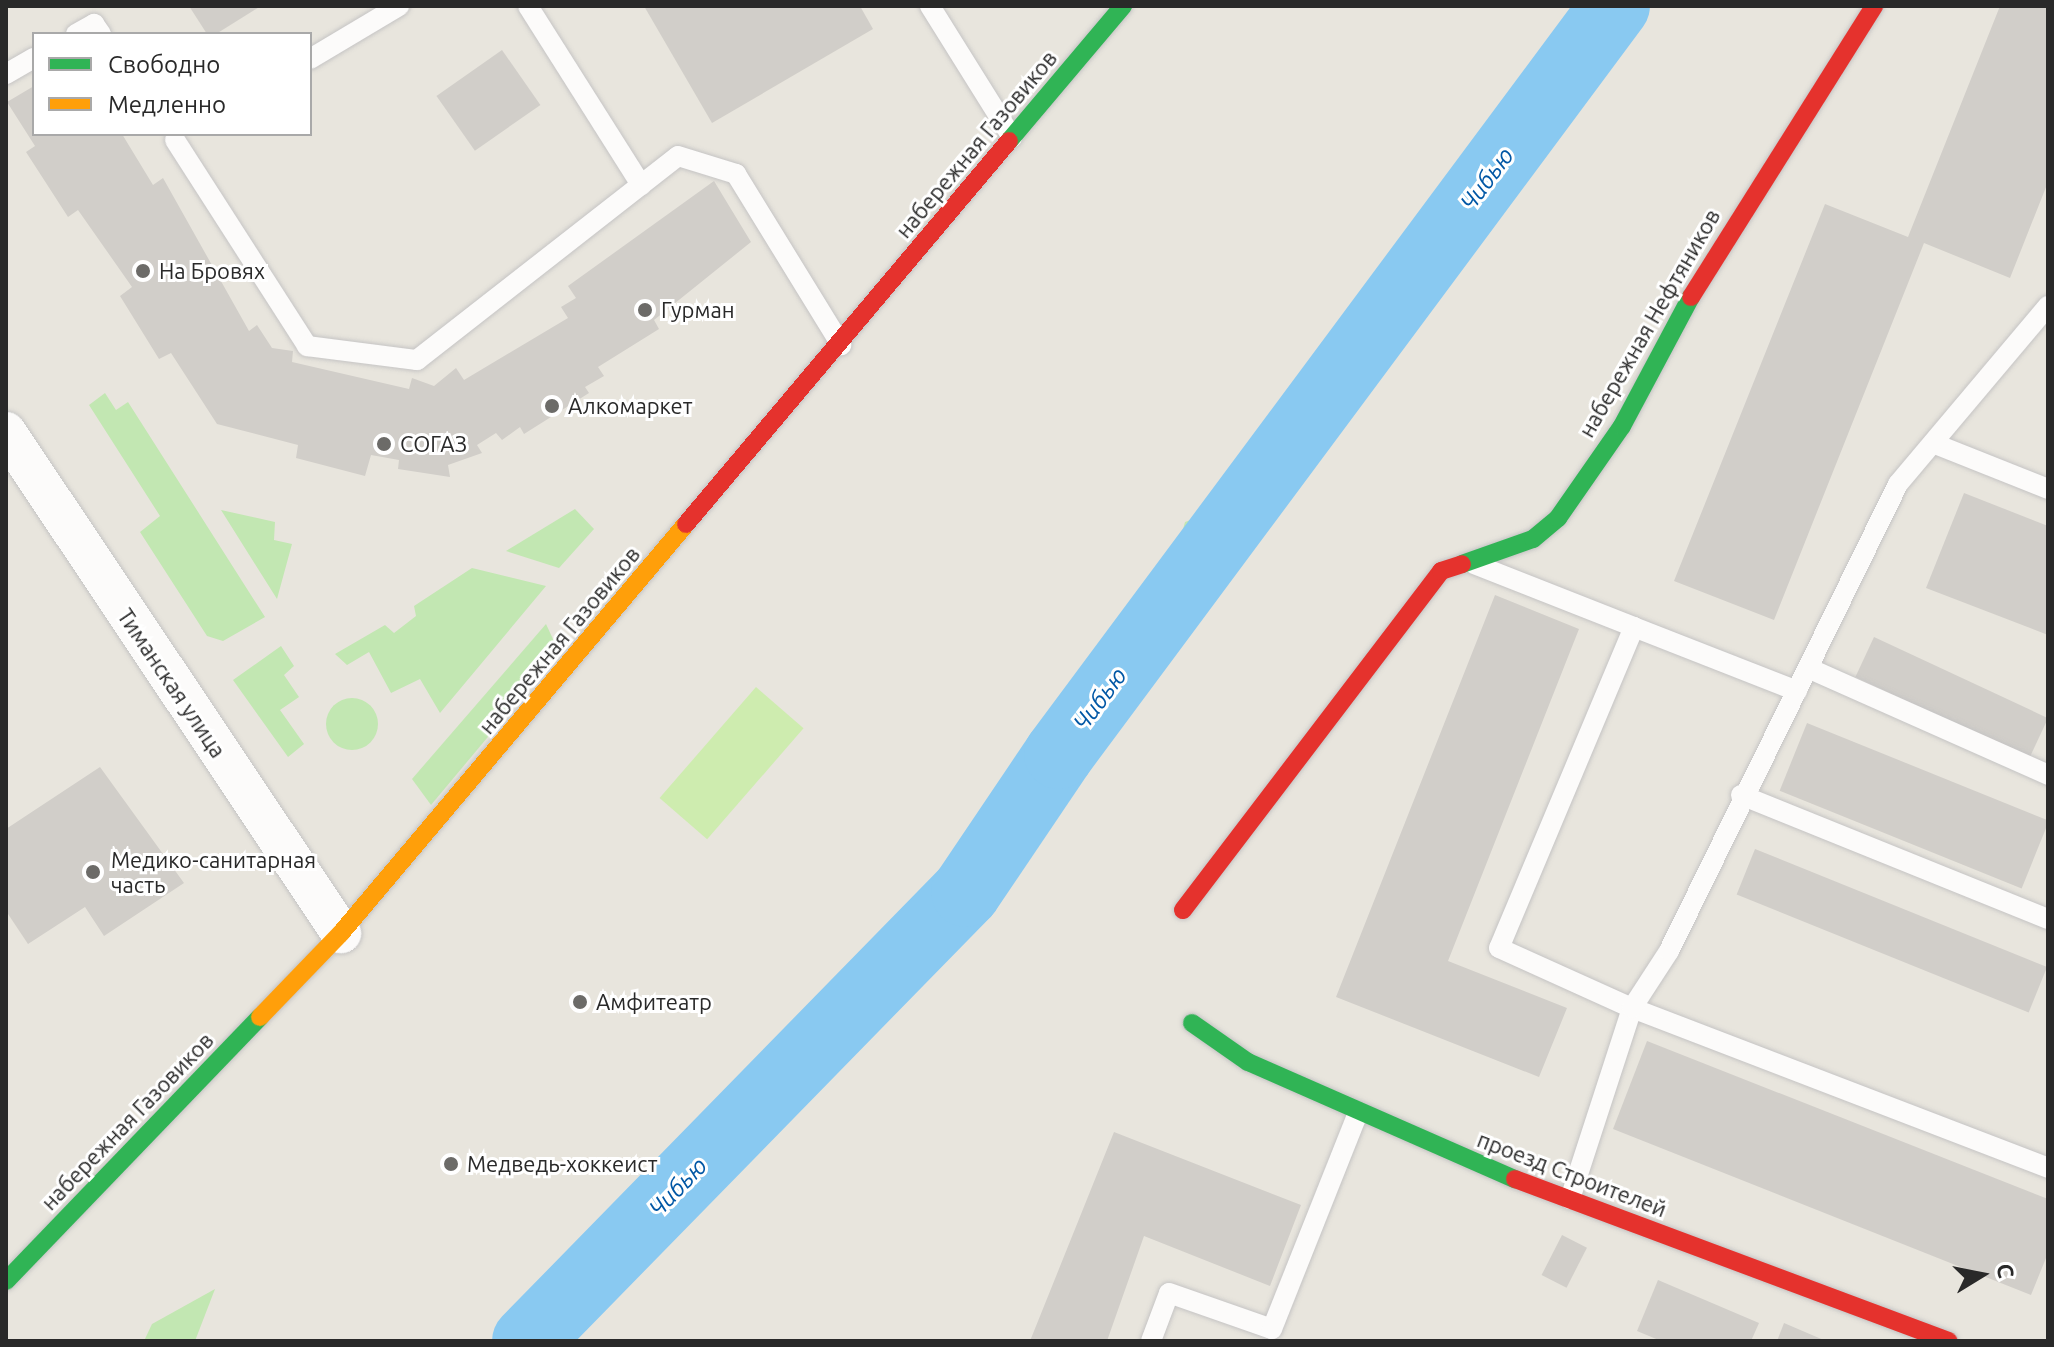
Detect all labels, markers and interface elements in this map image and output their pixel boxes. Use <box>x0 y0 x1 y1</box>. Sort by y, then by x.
legend <box>32 32 312 136</box>
street label: набережная Газовиков <box>890 45 1062 243</box>
text: Свободно <box>108 51 220 78</box>
text: Медленно <box>108 91 226 118</box>
water label: Чибью <box>1454 142 1520 216</box>
street label: набережная Нефтяников <box>1573 204 1725 442</box>
place label: На Бровях <box>159 258 265 284</box>
marker: На Бровях <box>134 262 152 280</box>
place label: Гурман <box>661 297 735 323</box>
marker: Гурман <box>636 301 654 319</box>
place label: Алкомаркет <box>568 393 693 419</box>
marker: Алкомаркет <box>543 397 561 415</box>
place label: СОГАЗ <box>400 431 467 457</box>
marker: СОГАЗ <box>375 435 393 453</box>
street label: набережная Газовиков <box>473 541 645 739</box>
street label: Тиманская улица <box>112 603 232 763</box>
water label: Чибью <box>1067 662 1133 736</box>
place label: Медико-санитарная часть <box>111 846 316 898</box>
marker: Медико-санитарная часть <box>82 861 104 883</box>
place label: Амфитеатр <box>596 989 712 1015</box>
marker: Амфитеатр <box>571 993 589 1011</box>
street label: набережная Газовиков <box>35 1027 219 1215</box>
street label: проезд Строителей <box>1474 1126 1670 1222</box>
place label: Медведь-хоккеист <box>467 1151 658 1177</box>
water label: Чибью <box>643 1152 713 1222</box>
marker: Медведь-хоккеист <box>442 1155 460 1173</box>
north arrow <box>1942 1235 2022 1315</box>
text: С <box>1993 1262 2020 1280</box>

